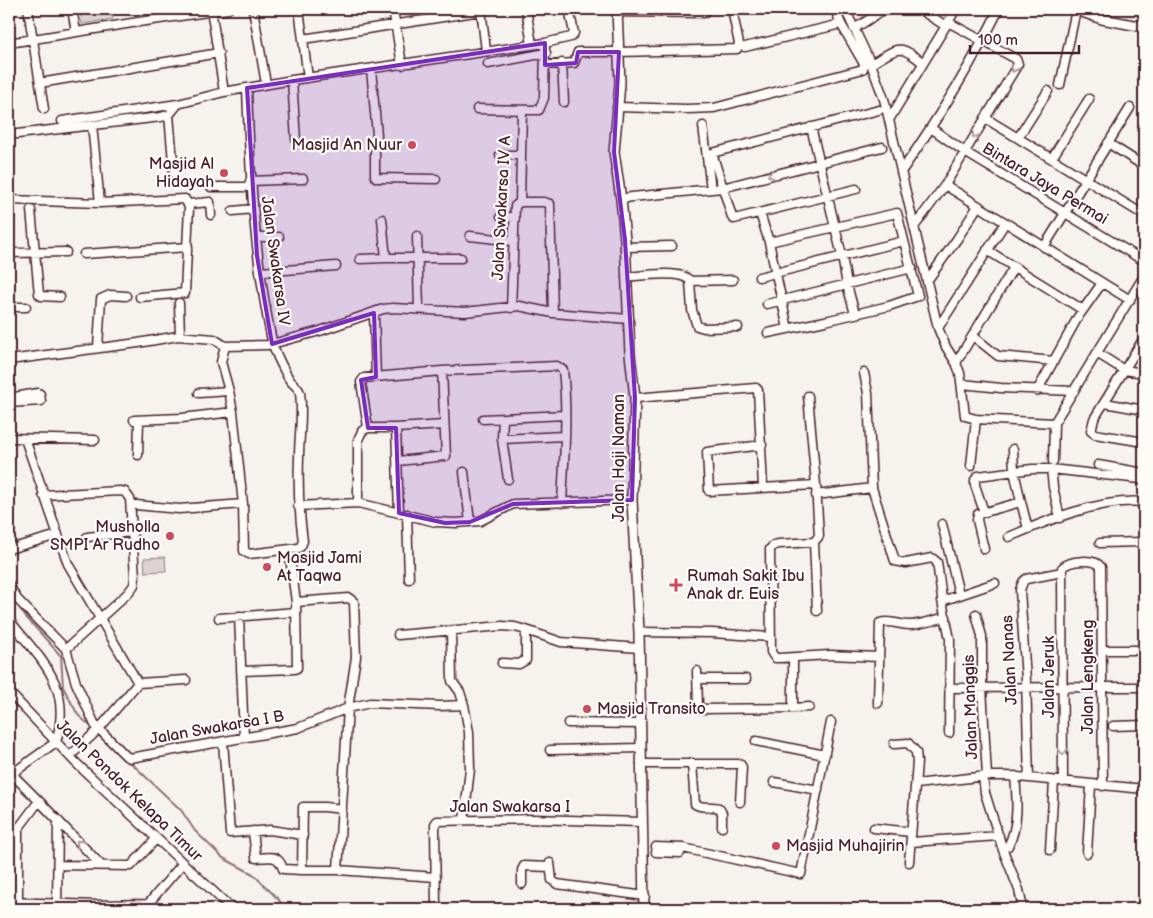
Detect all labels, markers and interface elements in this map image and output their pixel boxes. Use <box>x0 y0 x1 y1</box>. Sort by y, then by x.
scale bar <box>970 22 1079 54</box>
text: 100 m <box>978 31 1018 50</box>
one-way arrow <box>1010 63 1020 72</box>
one-way arrow <box>971 129 981 138</box>
street label: Jalan Swakarsa IV A <box>489 135 515 281</box>
place label: Masjid An Nuur <box>291 136 402 155</box>
marker: Masjid An Nuur <box>406 139 418 151</box>
street label: Bintara Jaya Permai <box>979 139 1111 229</box>
place label: Masjid Al Hidayah <box>149 155 214 192</box>
marker: Masjid Al Hidayah <box>218 167 230 179</box>
one-way arrow <box>768 169 776 179</box>
street label: Jalan Swakarsa IV <box>257 195 294 327</box>
street label: Jalan Haji Naman <box>610 394 629 522</box>
place label: Musholla SMPI Ar Rudho <box>50 518 160 555</box>
marker: Musholla SMPI Ar Rudho <box>164 530 176 542</box>
place label: Masjid Jami At Taqwa <box>277 549 362 586</box>
marker: Masjid Jami At Taqwa <box>261 561 273 573</box>
place label: Rumah Sakit Ibu Anak dr. Euis <box>687 567 805 604</box>
marker: Rumah Sakit Ibu Anak dr. Euis <box>669 578 683 592</box>
street label: Jalan Nanas <box>998 614 1022 705</box>
street label: Jalan Lengkeng <box>1079 620 1098 734</box>
street label: Jalan Jeruk <box>1040 636 1059 718</box>
street label: Jalan Manggis <box>960 654 982 760</box>
place label: Masjid Transito <box>597 700 706 719</box>
marker: Masjid Transito <box>581 703 593 715</box>
street label: Jalan Swakarsa I B <box>148 707 286 749</box>
street label: Jalan Pondok Kelapa Timur <box>52 716 206 866</box>
one-way arrow <box>1058 748 1068 756</box>
street label: Jalan Swakarsa I <box>450 798 570 817</box>
place label: Masjid Muhajirin <box>786 837 905 856</box>
one-way arrow <box>76 839 85 848</box>
marker: Masjid Muhajirin <box>770 840 782 852</box>

